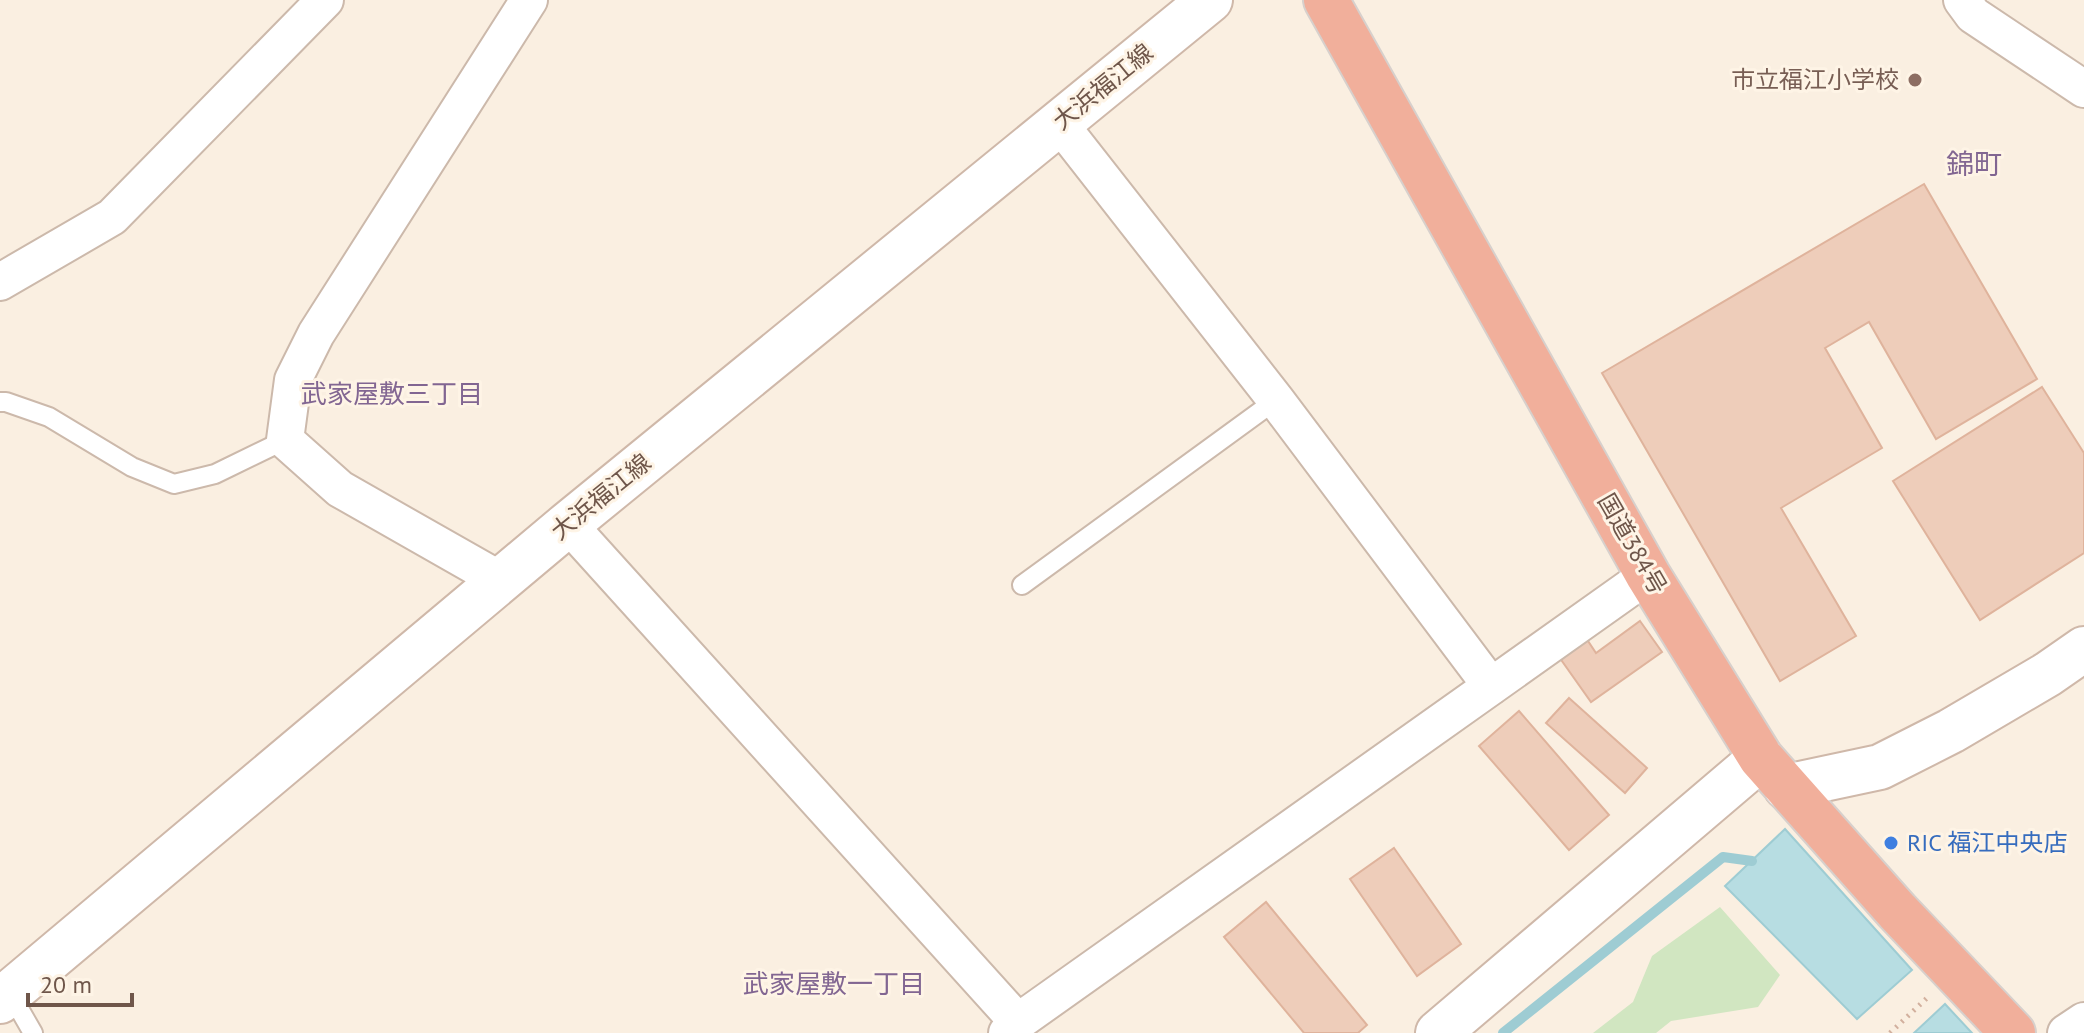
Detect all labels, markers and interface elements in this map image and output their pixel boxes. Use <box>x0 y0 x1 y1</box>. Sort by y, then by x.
street label: 大浜福江線 <box>1046 37 1159 136</box>
place label: 市立福江小学校 <box>1731 64 1899 95</box>
marker: 市立福江小学校 <box>1906 71 1924 89</box>
district label: 錦町 <box>1946 145 2002 182</box>
district label: 武家屋敷三丁目 <box>301 377 483 410</box>
street label: 大浜福江線 <box>544 447 657 546</box>
street label: 国道384号 <box>1591 488 1674 600</box>
place label: RIC 福江中央店 <box>1907 827 2067 858</box>
marker: RIC 福江中央店 <box>1882 834 1900 852</box>
scale bar <box>28 957 132 1007</box>
district label: 武家屋敷一丁目 <box>743 967 925 1000</box>
text: 20 m <box>40 969 92 1000</box>

